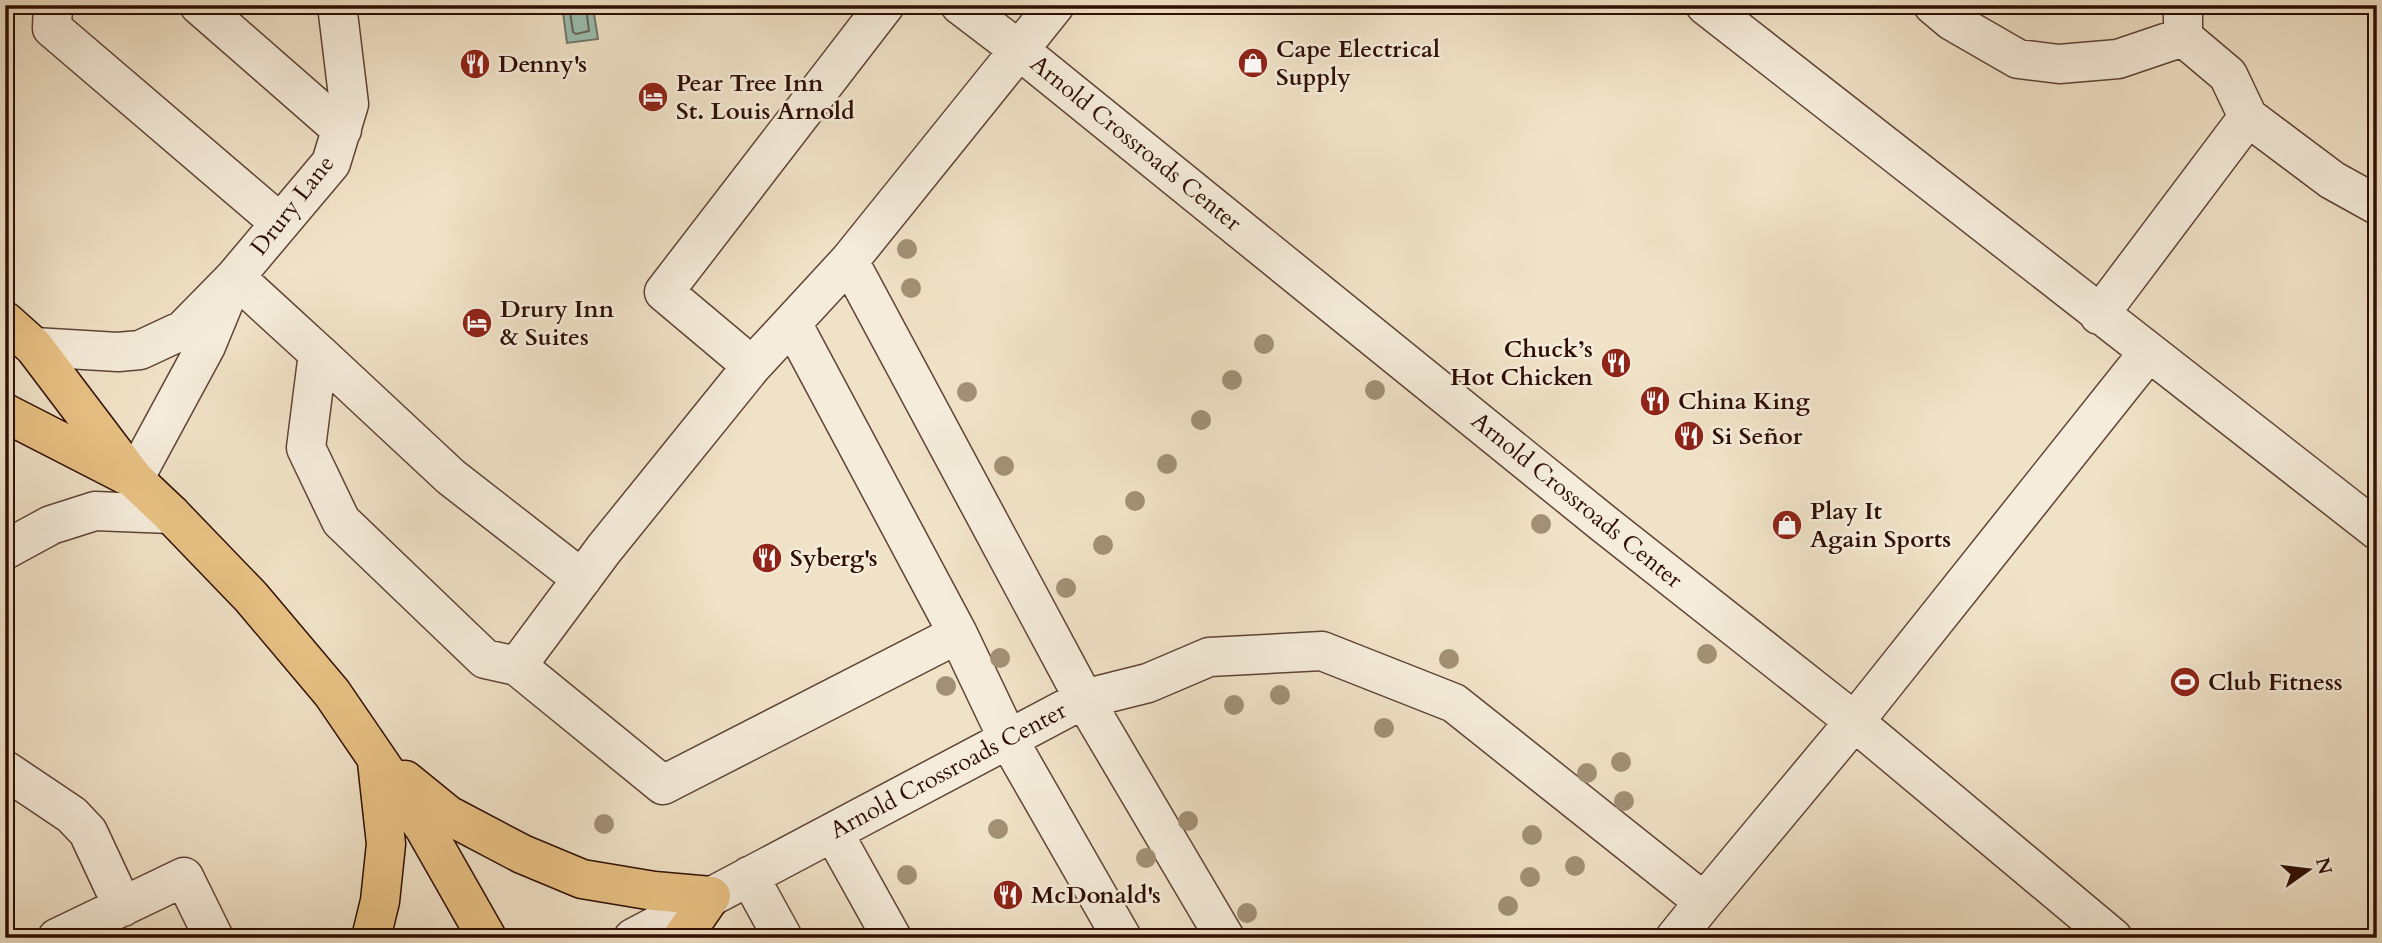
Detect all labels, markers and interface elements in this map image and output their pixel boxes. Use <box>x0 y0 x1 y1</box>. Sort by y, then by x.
place label: Cape Electrical Supply <box>1276 33 1440 94</box>
shop icon: Cape Electrical Supply <box>1236 46 1270 80</box>
restaurant icon: Denny's <box>458 47 492 81</box>
place label: Denny's <box>498 48 587 81</box>
street label: Arnold Crossroads Center <box>1023 48 1249 239</box>
place label: Pear Tree Inn St. Louis Arnold <box>676 67 855 128</box>
hotel icon: Pear Tree Inn St. Louis Arnold <box>636 80 670 114</box>
street label: Drury Lane <box>243 148 342 262</box>
place label: Drury Inn & Suites <box>500 293 615 354</box>
hotel icon: Drury Inn & Suites <box>460 306 494 340</box>
place label: Chuck’s Hot Chicken <box>1450 333 1594 394</box>
restaurant icon: Chuck’s Hot Chicken <box>1599 346 1633 380</box>
restaurant icon: China King <box>1638 384 1672 418</box>
place label: China King <box>1678 385 1811 418</box>
street label: Arnold Crossroads Center <box>1464 405 1690 596</box>
restaurant icon: Si Señor <box>1672 419 1706 453</box>
place label: Si Señor <box>1712 420 1803 453</box>
place label: Play It Again Sports <box>1810 495 1951 556</box>
shop icon: Play It Again Sports <box>1770 508 1804 542</box>
restaurant icon: Syberg's <box>750 541 784 575</box>
place label: Syberg's <box>790 542 878 575</box>
sports icon: Club Fitness <box>2168 665 2202 699</box>
place label: Club Fitness <box>2208 666 2343 699</box>
street label: Arnold Crossroads Center <box>824 694 1072 847</box>
north arrow <box>2274 834 2344 904</box>
text: N <box>2309 855 2338 878</box>
restaurant icon: McDonald's <box>991 878 1025 912</box>
place label: McDonald's <box>1031 879 1161 912</box>

